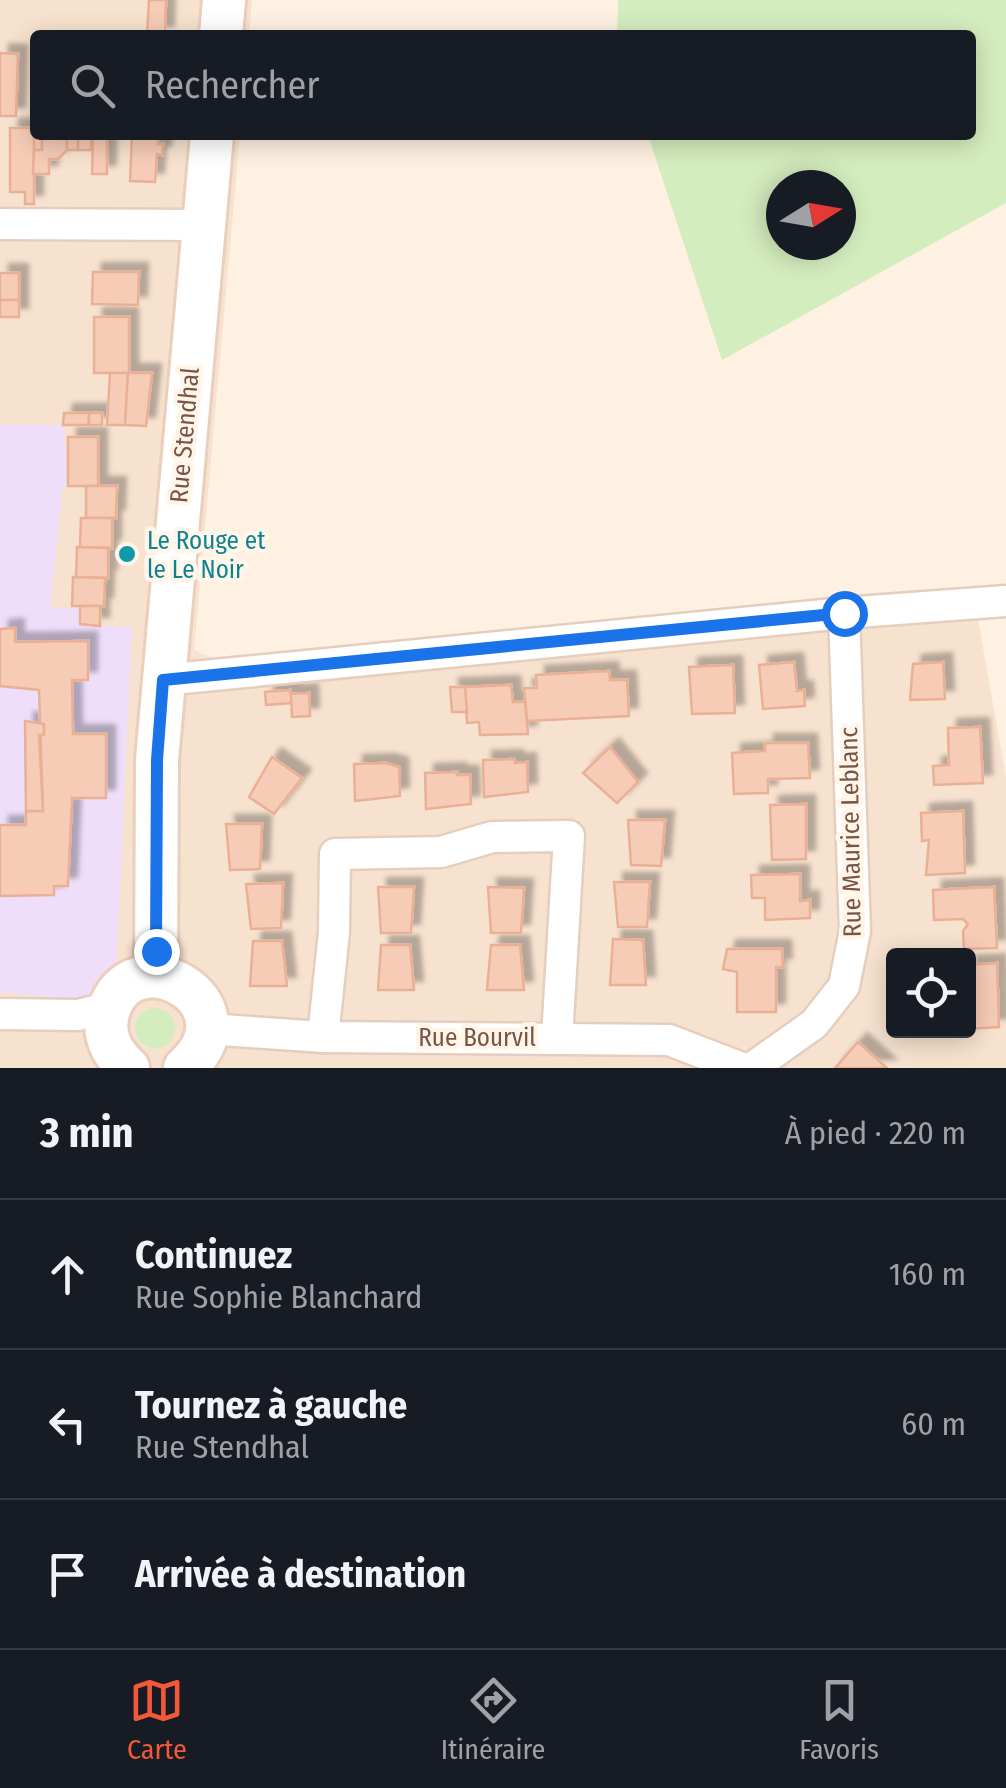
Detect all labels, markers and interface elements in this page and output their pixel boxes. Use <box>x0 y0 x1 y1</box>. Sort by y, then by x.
search box <box>30 30 976 140</box>
icon: search <box>65 58 120 113</box>
text: Rechercher <box>145 62 320 108</box>
north arrow <box>766 170 856 260</box>
street label: Rue Stendhal <box>164 366 206 504</box>
place label: Le Rouge et le Le Noir <box>147 526 266 585</box>
marker: Le Rouge et le Le Noir <box>116 543 138 565</box>
route start <box>822 591 868 637</box>
street label: Rue Maurice Leblanc <box>834 726 868 937</box>
route end <box>134 929 180 975</box>
map controls <box>886 948 976 1038</box>
button: locate <box>886 948 976 1038</box>
street label: Rue Bourvil <box>418 1023 536 1053</box>
text: 3 min <box>40 1108 134 1158</box>
text: À pied · 220 m <box>785 1114 966 1152</box>
text: Continuez <box>135 1232 292 1278</box>
icon: ahead <box>40 1247 95 1302</box>
text: 160 m <box>889 1255 966 1293</box>
text: Rue Sophie Blanchard <box>135 1278 423 1316</box>
text: Tournez à gauche <box>135 1382 407 1428</box>
icon: left <box>40 1397 95 1452</box>
text: 60 m <box>901 1405 966 1443</box>
text: Rue Stendhal <box>135 1428 309 1466</box>
icon: arrive <box>40 1547 95 1602</box>
text: Arrivée à destination <box>135 1551 466 1597</box>
tab: Carte <box>127 1673 187 1766</box>
tab: Itinéraire <box>441 1673 545 1766</box>
tab: Favoris <box>799 1673 879 1766</box>

